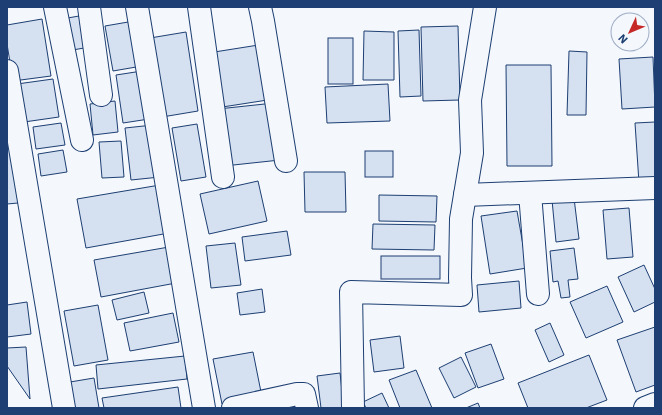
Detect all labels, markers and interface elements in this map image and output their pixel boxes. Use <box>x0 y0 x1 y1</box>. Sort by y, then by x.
north arrow <box>610 12 650 52</box>
text: N <box>615 31 631 47</box>

